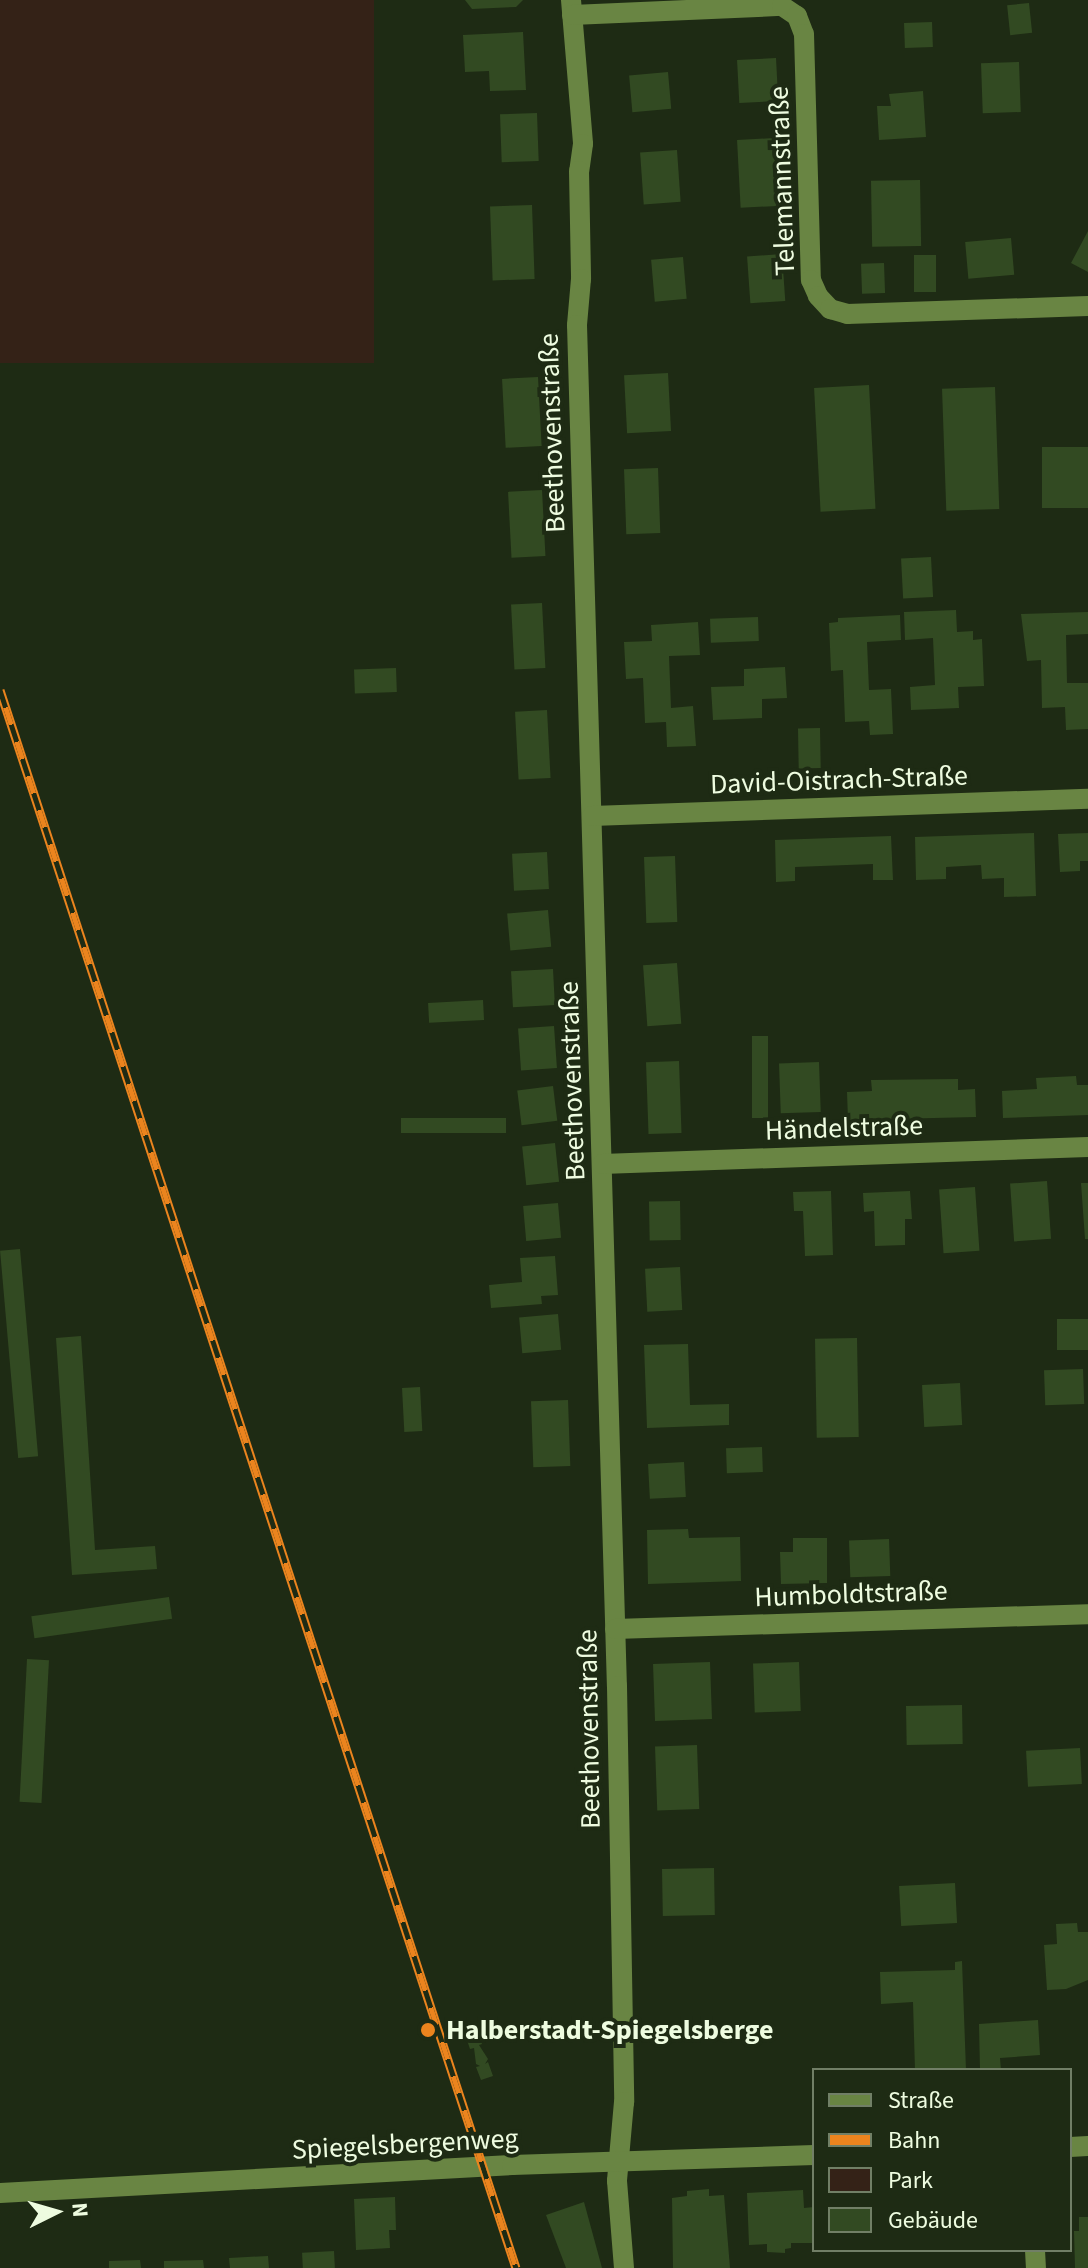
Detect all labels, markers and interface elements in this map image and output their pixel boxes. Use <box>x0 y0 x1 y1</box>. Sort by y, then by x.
street label: Telemannstraße <box>762 86 802 276</box>
street label: Beethovenstraße <box>532 333 572 533</box>
street label: David-Oistrach-Straße <box>710 759 968 801</box>
street label: Beethovenstraße <box>552 981 592 1181</box>
street label: Händelstraße <box>764 1108 924 1148</box>
street label: Humboldtstraße <box>754 1574 948 1614</box>
street label: Beethovenstraße <box>570 1629 608 1829</box>
place label: Halberstadt-Spiegelsberge <box>446 2013 773 2047</box>
marker: Halberstadt-Spiegelsberge <box>417 2019 439 2041</box>
legend <box>812 2068 1072 2252</box>
text: Straße <box>888 2083 954 2118</box>
street label: Spiegelsbergenweg <box>291 2121 519 2167</box>
text: Bahn <box>888 2123 940 2158</box>
text: Park <box>888 2163 933 2198</box>
north arrow <box>16 2172 96 2252</box>
text: N <box>63 2201 96 2219</box>
text: Gebäude <box>888 2203 978 2238</box>

